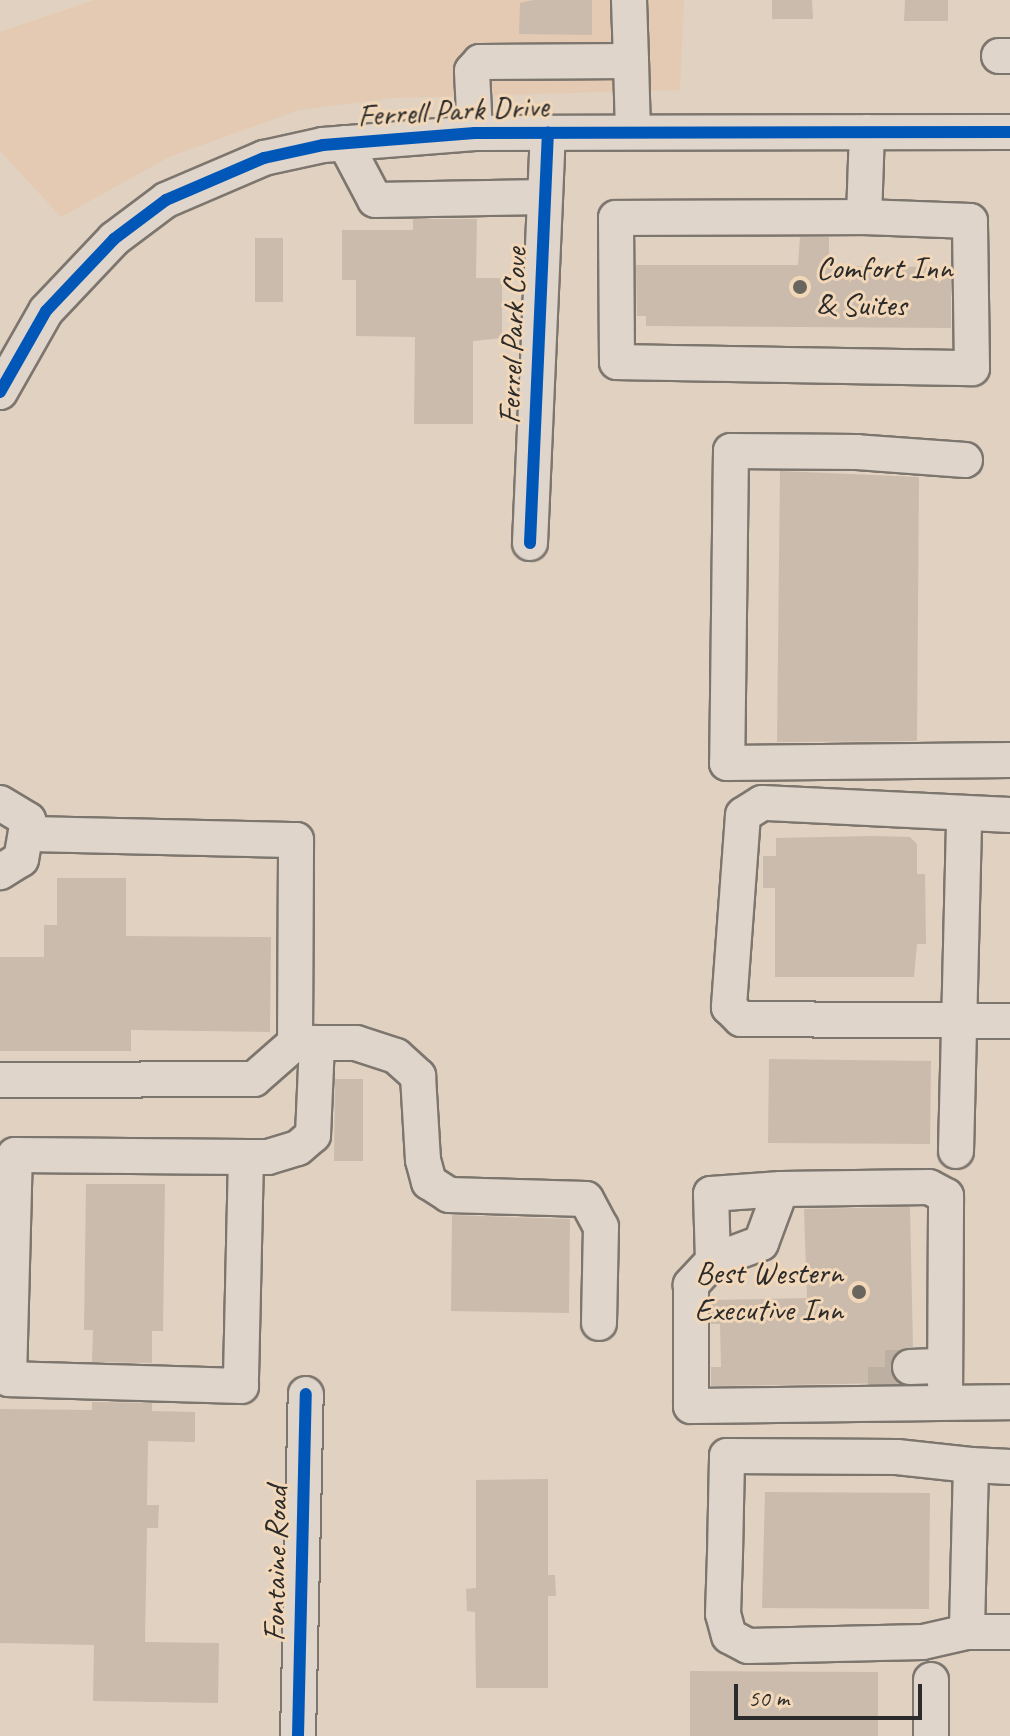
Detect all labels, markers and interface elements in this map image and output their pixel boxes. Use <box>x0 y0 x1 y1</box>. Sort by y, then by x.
street label: Ferrell Park Drive <box>356 87 550 135</box>
street label: Ferrel Park Cove <box>491 247 535 425</box>
place label: Comfort Inn & Suites <box>816 250 952 325</box>
marker: Comfort Inn & Suites <box>791 278 809 296</box>
place label: Best Western Executive Inn <box>695 1255 843 1330</box>
marker: Best Western Executive Inn <box>850 1283 868 1301</box>
street label: Fontaine Road <box>255 1486 297 1642</box>
scale bar <box>738 1668 926 1718</box>
text: 50 m <box>748 1683 789 1713</box>

